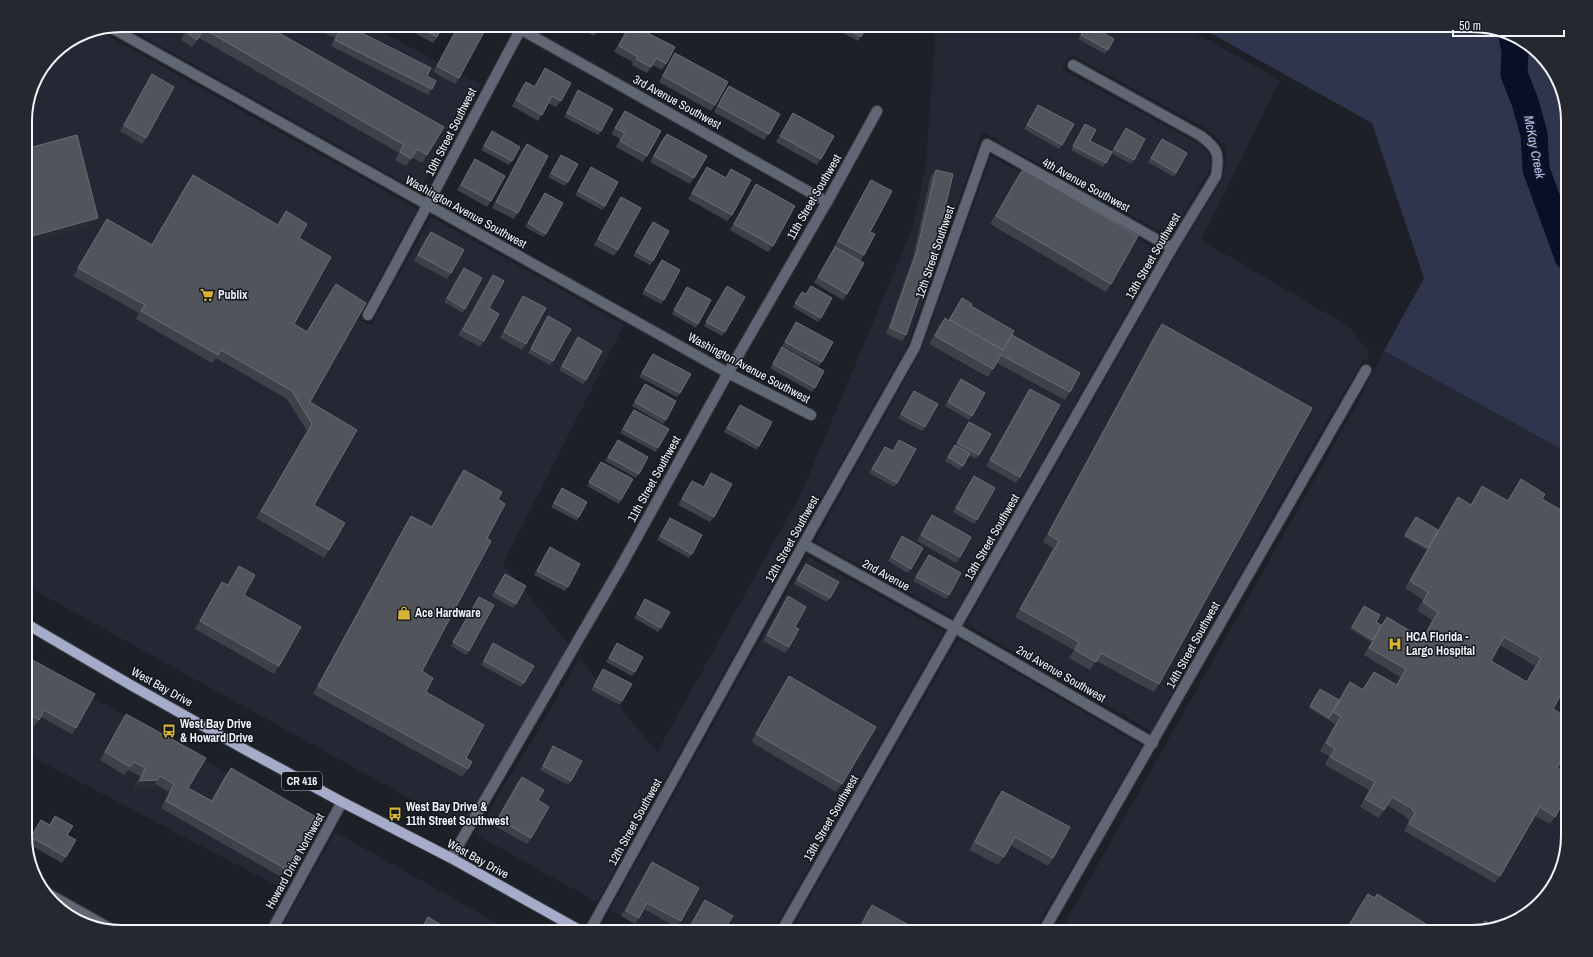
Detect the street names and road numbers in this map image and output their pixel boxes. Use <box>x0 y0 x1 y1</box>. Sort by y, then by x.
street label: 3rd Avenue Southwest <box>630 71 724 133</box>
street label: 10th Street Southwest <box>422 85 480 179</box>
street label: 11th Street Southwest <box>783 151 845 243</box>
street label: 4th Avenue Southwest <box>1039 154 1133 216</box>
street label: Washington Avenue Southwest <box>403 172 530 252</box>
street label: 12th Street Southwest <box>912 203 958 300</box>
street label: 13th Street Southwest <box>1122 210 1184 302</box>
street label: Washington Avenue Southwest <box>685 329 813 407</box>
street label: 11th Street Southwest <box>624 433 684 525</box>
street label: 13th Street Southwest <box>961 491 1023 583</box>
street label: 12th Street Southwest <box>762 493 823 585</box>
street label: 2nd Avenue <box>859 555 913 595</box>
street label: 14th Street Southwest <box>1163 599 1224 691</box>
street label: 2nd Avenue Southwest <box>1013 642 1109 706</box>
street label: West Bay Drive <box>128 663 196 711</box>
road number: CR 416 <box>282 772 322 790</box>
street label: 13th Street Southwest <box>800 772 862 864</box>
street label: 12th Street Southwest <box>605 776 666 868</box>
street label: Howard Drive Northwest <box>262 810 328 912</box>
street label: West Bay Drive <box>444 835 512 883</box>

